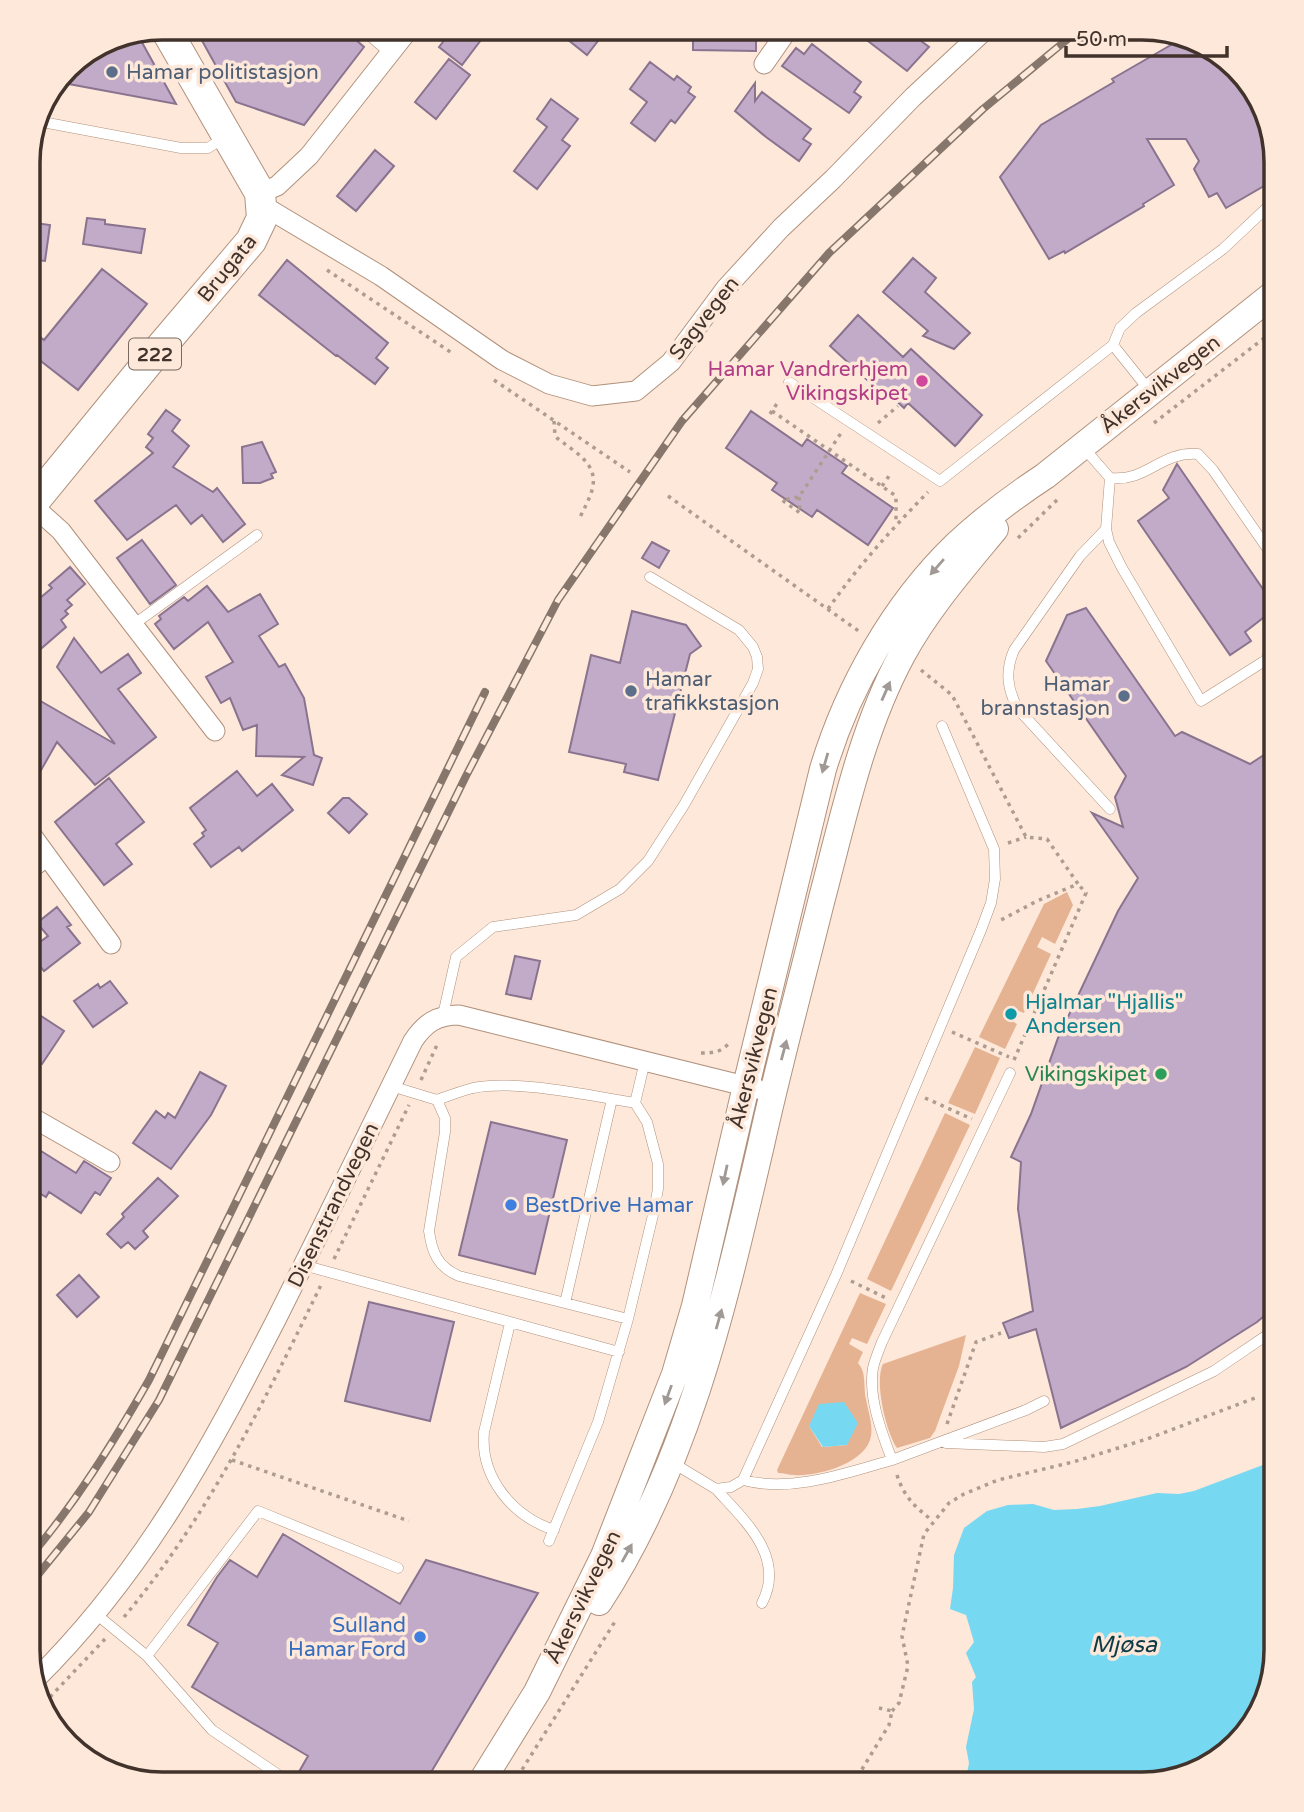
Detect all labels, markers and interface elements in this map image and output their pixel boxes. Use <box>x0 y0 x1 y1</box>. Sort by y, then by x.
scale bar <box>1066 14 1227 58</box>
text: 50 m <box>1076 27 1127 52</box>
place label: Hamar politistasjon <box>126 60 319 85</box>
marker: Hamar politistasjon <box>104 64 120 80</box>
street label: Brugata <box>193 229 262 307</box>
street label: Sagvegen <box>664 272 745 365</box>
street label: Åkersvikvegen <box>1095 330 1225 439</box>
road number: 222 <box>129 338 181 370</box>
place label: Hamar Vandrerhjem Vikingskipet <box>708 357 908 406</box>
marker: Hamar Vandrerhjem Vikingskipet <box>914 373 930 389</box>
one-way arrow <box>929 558 945 576</box>
place label: Hamar trafikkstasjon <box>645 667 780 716</box>
place label: Hamar brannstasjon <box>981 672 1110 721</box>
one-way arrow <box>881 680 892 701</box>
marker: Hamar trafikkstasjon <box>623 683 639 699</box>
marker: Hamar brannstasjon <box>1116 688 1132 704</box>
one-way arrow <box>820 753 830 774</box>
street label: Åkersvikvegen <box>724 985 783 1132</box>
place label: Hjalmar "Hjallis" Andersen <box>1025 990 1183 1039</box>
marker: Hjalmar "Hjallis" Andersen <box>1003 1006 1019 1022</box>
one-way arrow <box>779 1039 790 1061</box>
place label: Vikingskipet <box>1025 1062 1147 1087</box>
marker: Vikingskipet <box>1153 1066 1169 1082</box>
street label: Disenstrandvegen <box>283 1119 384 1292</box>
one-way arrow <box>720 1164 731 1186</box>
place label: BestDrive Hamar <box>525 1193 693 1218</box>
marker: BestDrive Hamar <box>503 1197 519 1213</box>
one-way arrow <box>714 1308 725 1330</box>
one-way arrow <box>662 1384 673 1405</box>
street label: Åkersvikvegen <box>540 1526 627 1668</box>
one-way arrow <box>621 1543 633 1563</box>
place label: Sulland Hamar Ford <box>288 1613 406 1662</box>
marker: Sulland Hamar Ford <box>412 1629 428 1645</box>
water label: Mjøsa <box>1091 1631 1158 1659</box>

